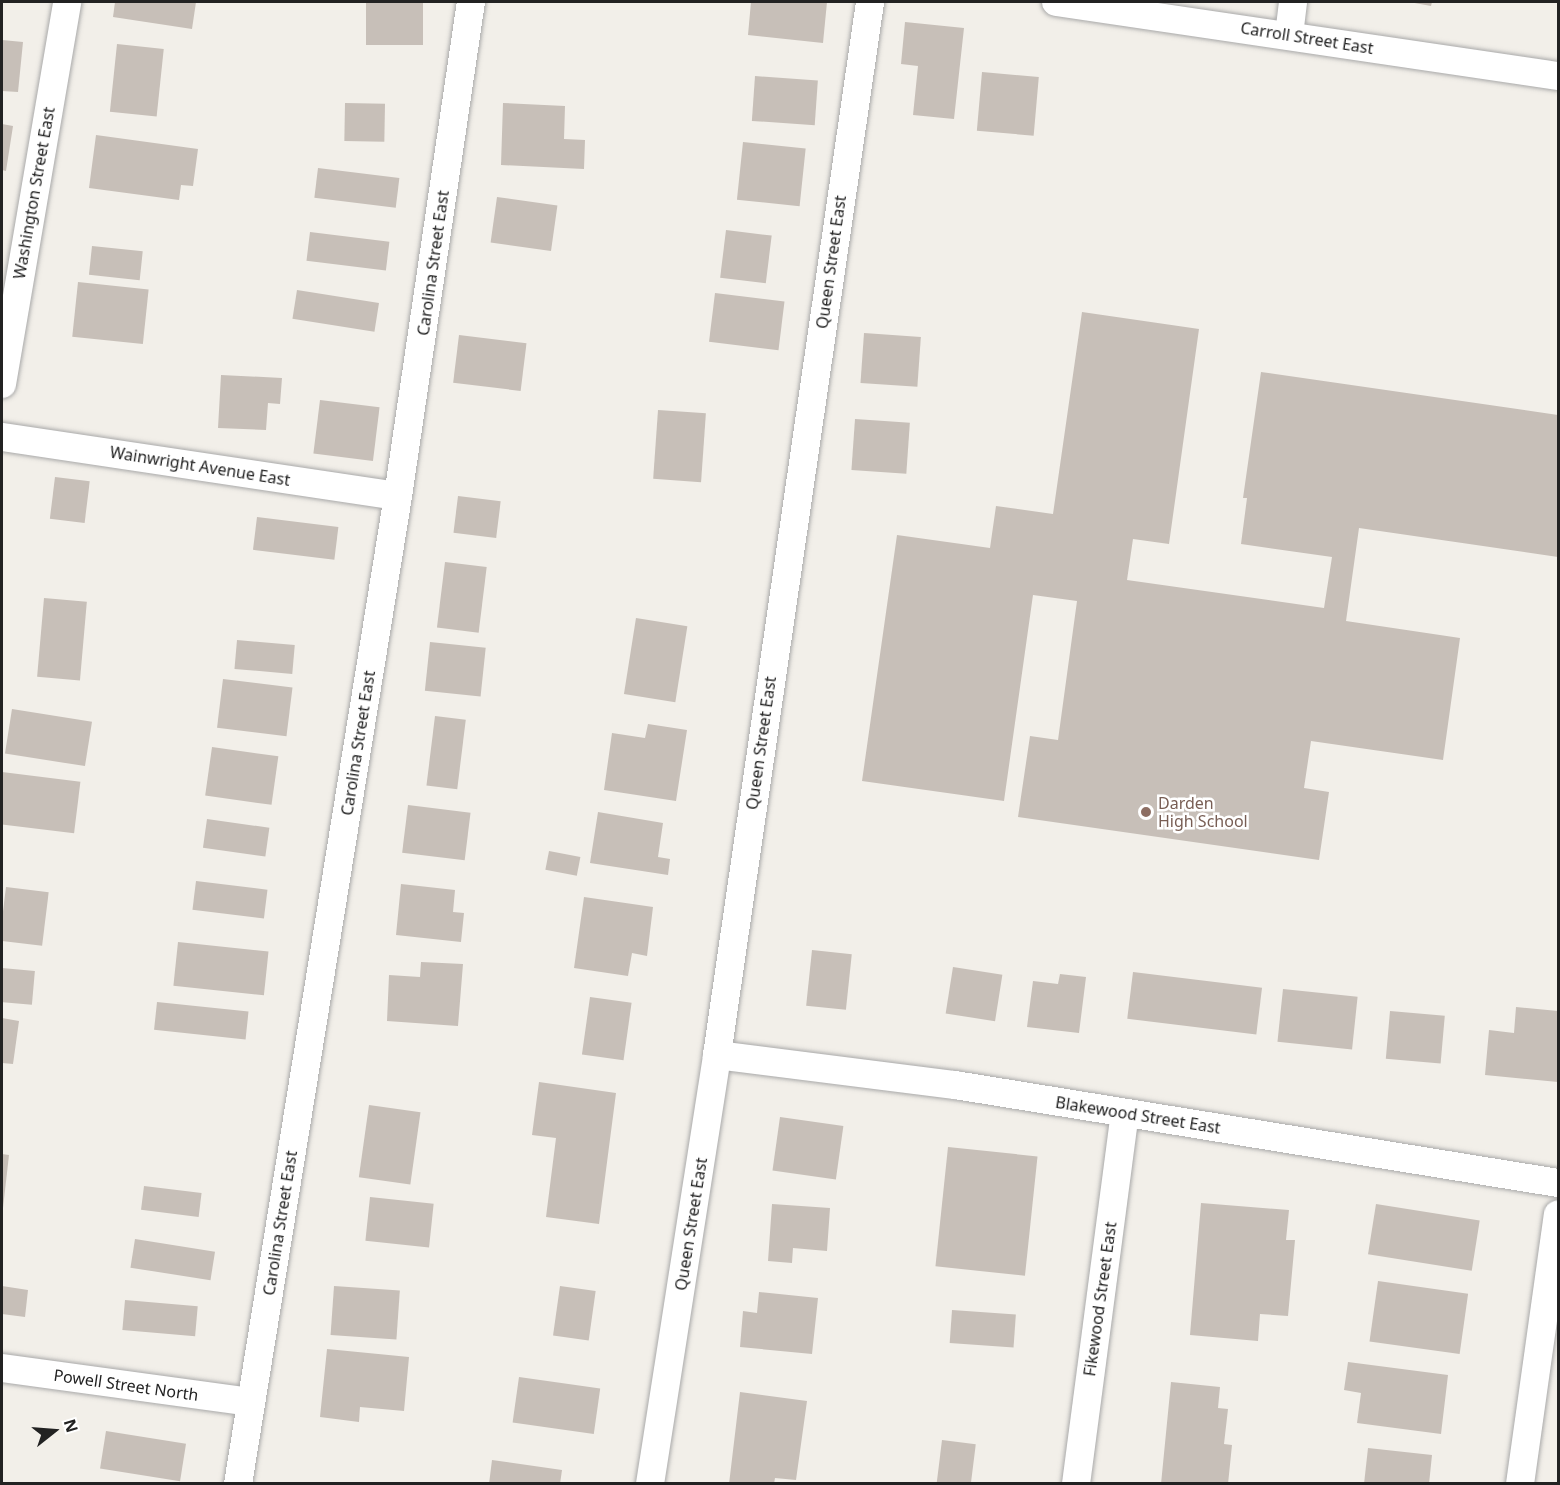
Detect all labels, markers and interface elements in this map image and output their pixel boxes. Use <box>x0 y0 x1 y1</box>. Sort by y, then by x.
street label: Carroll Street East <box>1239 18 1375 58</box>
street label: Washington Street East <box>9 105 59 281</box>
street label: Carolina Street East <box>413 189 453 337</box>
street label: Queen Street East <box>812 194 850 330</box>
street label: Wainwright Avenue East <box>109 442 291 490</box>
street label: Carolina Street East <box>337 669 379 817</box>
street label: Queen Street East <box>742 675 780 811</box>
place label: Darden High School <box>1158 793 1248 831</box>
marker: Darden High School <box>1139 805 1153 819</box>
street label: Blakewood Street East <box>1054 1092 1222 1138</box>
street label: Carolina Street East <box>259 1149 301 1297</box>
street label: Queen Street East <box>671 1156 711 1292</box>
street label: Fikewood Street East <box>1080 1221 1120 1377</box>
street label: Powell Street North <box>52 1365 200 1405</box>
north arrow <box>24 1401 84 1461</box>
text: N <box>59 1416 84 1435</box>

